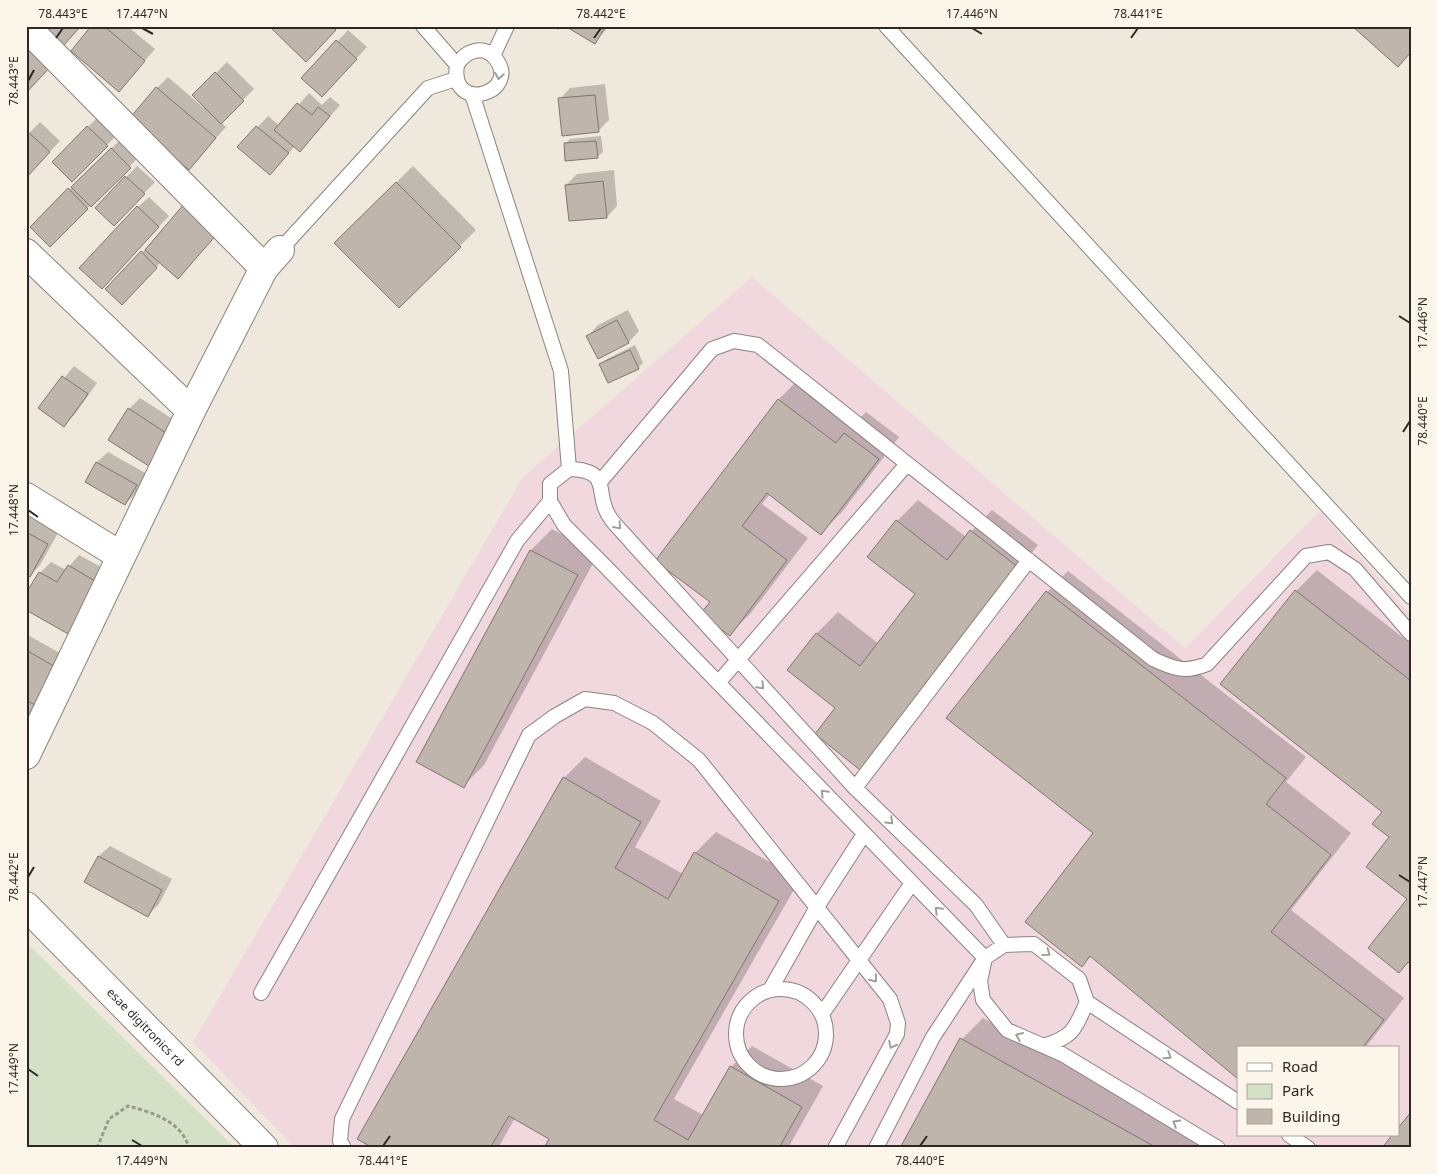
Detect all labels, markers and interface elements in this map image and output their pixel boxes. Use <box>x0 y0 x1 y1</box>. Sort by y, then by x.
text: 78.443°E <box>38 5 88 22</box>
text: 17.447°N <box>116 5 168 22</box>
text: 78.442°E <box>576 5 626 22</box>
text: 17.446°N <box>946 5 998 22</box>
text: 78.441°E <box>1113 5 1163 22</box>
text: 78.443°E <box>5 56 22 106</box>
one-way arrow <box>494 72 504 80</box>
text: 17.446°N <box>1414 297 1431 349</box>
text: 78.440°E <box>1414 396 1431 446</box>
text: 17.448°N <box>5 484 22 536</box>
one-way arrow <box>612 521 621 530</box>
one-way arrow <box>755 681 764 690</box>
one-way arrow <box>821 790 830 799</box>
one-way arrow <box>884 815 893 824</box>
text: 78.442°E <box>5 852 22 902</box>
text: 17.447°N <box>1414 856 1431 908</box>
one-way arrow <box>934 906 943 915</box>
one-way arrow <box>1041 947 1051 956</box>
one-way arrow <box>869 973 877 982</box>
street label: esae digitronics rd <box>103 984 188 1070</box>
one-way arrow <box>1015 1031 1024 1042</box>
one-way arrow <box>888 1040 898 1049</box>
text: 17.449°N <box>5 1043 22 1095</box>
legend <box>1237 1046 1400 1136</box>
one-way arrow <box>1163 1049 1172 1059</box>
text: Road <box>1282 1056 1318 1076</box>
text: Park <box>1282 1080 1314 1100</box>
text: Building <box>1282 1106 1340 1126</box>
one-way arrow <box>1173 1119 1182 1129</box>
text: 17.449°N <box>116 1152 168 1169</box>
text: 78.441°E <box>358 1152 408 1169</box>
text: 78.440°E <box>895 1152 945 1169</box>

